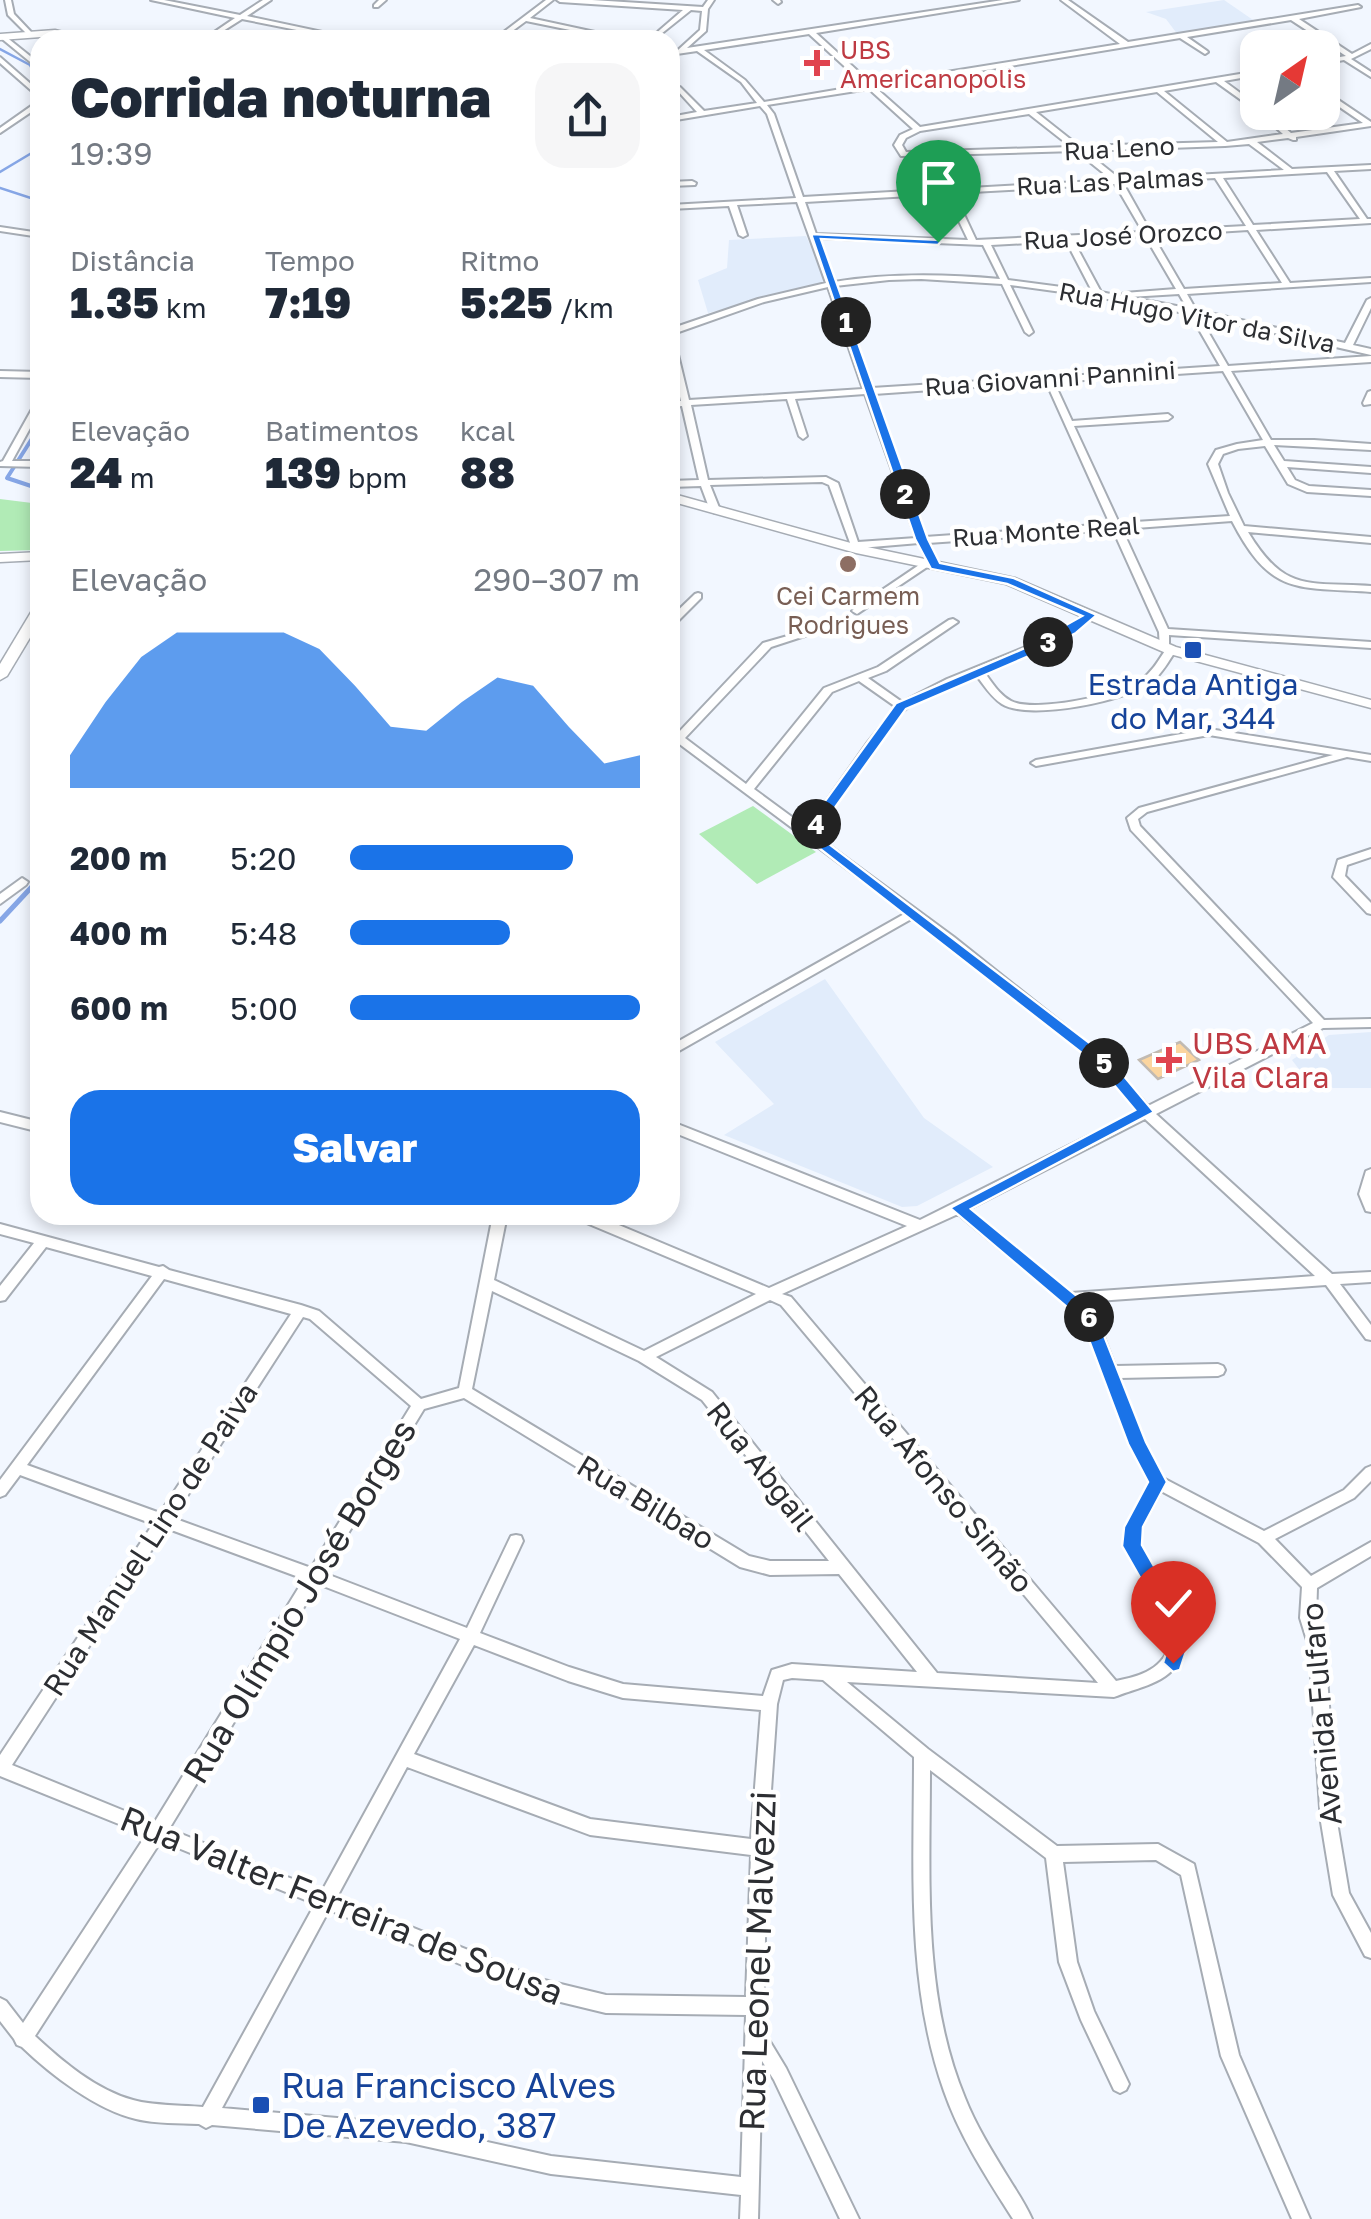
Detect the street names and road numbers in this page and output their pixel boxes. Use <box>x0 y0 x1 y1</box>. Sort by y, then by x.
street label: Rua Leno <box>1063 130 1175 166</box>
street label: Rua Las Palmas <box>1015 161 1205 201</box>
street label: Rua José Orozco <box>1023 214 1223 256</box>
street label: Rua Hugo Vitor da Silva <box>1056 275 1338 359</box>
street label: Rua Giovanni Pannini <box>923 354 1177 402</box>
street label: Rua Monte Real <box>951 509 1141 553</box>
street label: Rua Manuel Lino de Paiva <box>35 1376 265 1702</box>
street label: Rua Afonso Simão <box>847 1378 1041 1600</box>
street label: Rua Abgail <box>699 1394 823 1538</box>
street label: Rua Olímpio José Borges <box>174 1411 424 1791</box>
street label: Rua Bilbao <box>571 1447 721 1557</box>
street label: Avenida Fulfaro <box>1293 1601 1349 1827</box>
street label: Rua Leonel Malvezzi <box>730 1790 784 2132</box>
street label: Rua Valter Ferreira de Sousa <box>114 1797 570 2013</box>

